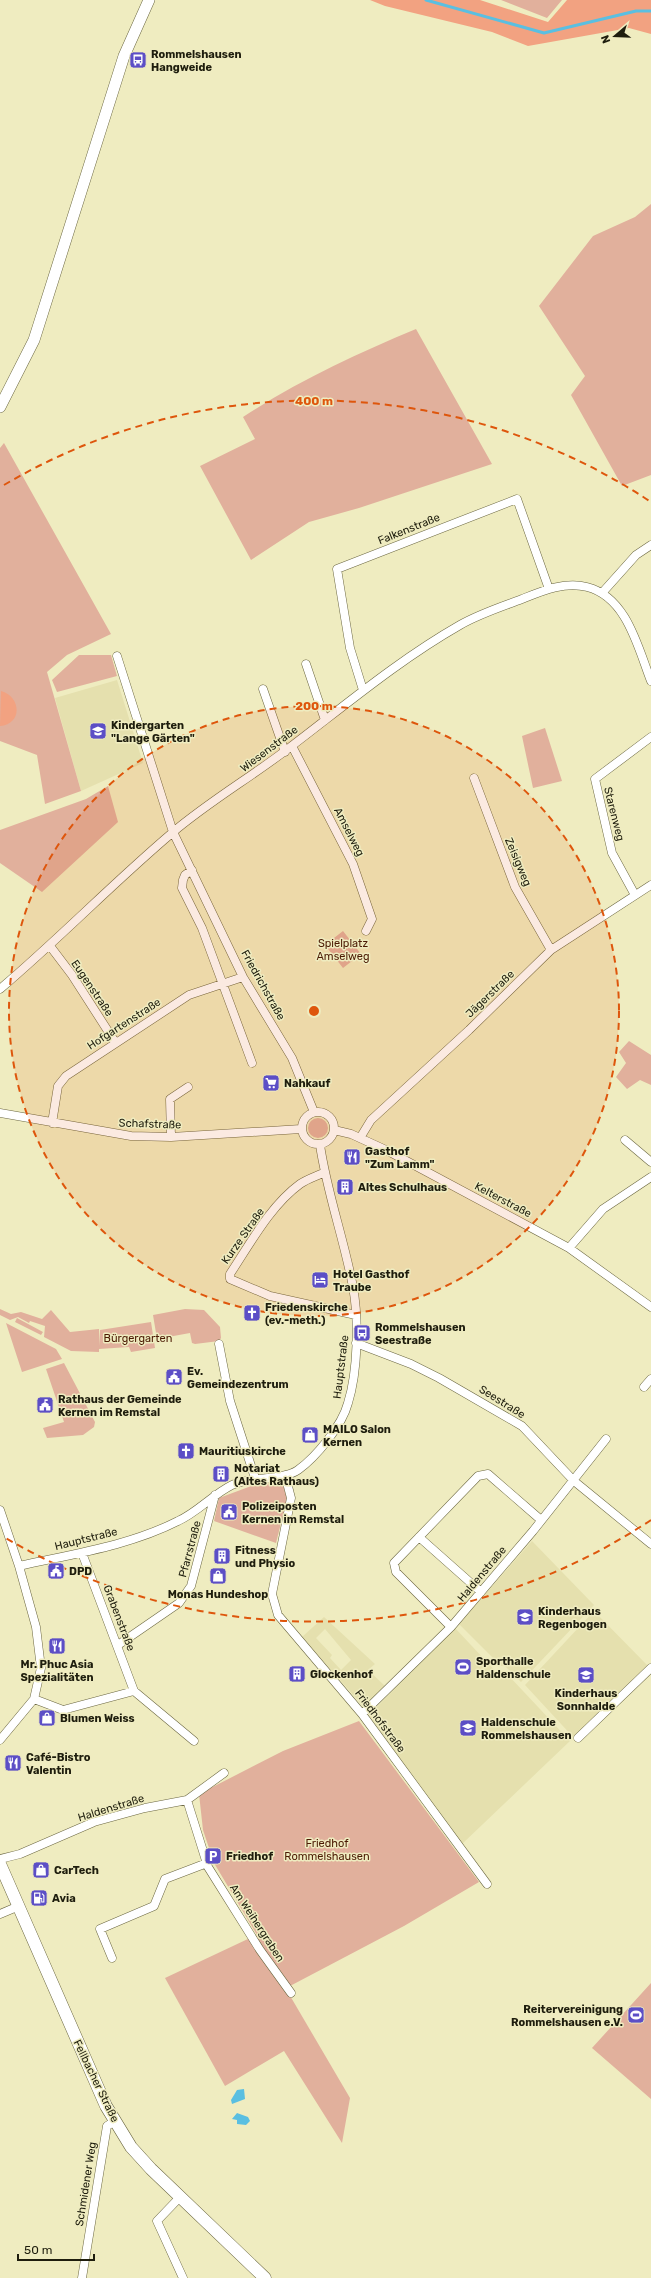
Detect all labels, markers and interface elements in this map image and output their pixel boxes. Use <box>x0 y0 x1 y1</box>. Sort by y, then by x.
north arrow <box>595 16 635 56</box>
text: N <box>599 33 613 45</box>
place label: Rommelshausen Hangweide <box>151 48 242 74</box>
bus stop icon: Rommelshausen Hangweide <box>128 50 148 70</box>
text: 400 m <box>295 394 333 408</box>
street label: Falkenstraße <box>376 511 442 547</box>
text: 200 m <box>295 699 333 713</box>
place label: Kindergarten "Lange Gärten" <box>111 719 195 745</box>
school or university icon: Kindergarten "Lange Gärten" <box>88 721 108 741</box>
street label: Wiesenstraße <box>238 723 300 775</box>
street label: Starenweg <box>601 786 627 842</box>
street label: Amselweg <box>331 805 367 859</box>
street label: Zeisigweg <box>502 836 534 888</box>
park label: Spielplatz Amselweg <box>317 937 370 963</box>
street label: Friedrichstraße <box>238 948 288 1022</box>
street label: Eugenstraße <box>68 957 116 1019</box>
street label: Jägerstraße <box>463 968 517 1020</box>
street label: Hofgartenstraße <box>85 995 163 1053</box>
centre of rings <box>307 1004 321 1018</box>
supermarket icon: Nahkauf <box>261 1073 281 1093</box>
place label: Nahkauf <box>284 1077 330 1090</box>
street label: Schafstraße <box>119 1116 181 1132</box>
place label: Gasthof "Zum Lamm" <box>365 1145 434 1171</box>
restaurant icon: Gasthof "Zum Lamm" <box>342 1147 362 1167</box>
building icon: Altes Schulhaus <box>335 1177 355 1197</box>
street label: Kelterstraße <box>472 1180 534 1220</box>
place label: Altes Schulhaus <box>358 1181 447 1194</box>
street label: Kurze Straße <box>219 1205 267 1267</box>
place label: Hotel Gasthof Traube <box>333 1268 409 1294</box>
hotel icon: Hotel Gasthof Traube <box>310 1270 330 1290</box>
place label: Friedenskirche (ev.-meth.) <box>265 1301 348 1327</box>
church icon: Friedenskirche (ev.-meth.) <box>242 1303 262 1323</box>
place label: Rommelshausen Seestraße <box>375 1321 466 1347</box>
bus stop icon: Rommelshausen Seestraße <box>352 1323 372 1343</box>
park label: Bürgergarten <box>104 1332 172 1345</box>
street label: Hauptstraße <box>331 1334 351 1400</box>
place label: Ev. Gemeindezentrum <box>187 1365 289 1391</box>
public building icon: Ev. Gemeindezentrum <box>164 1367 184 1387</box>
street label: Seestraße <box>477 1383 527 1421</box>
place label: Rathaus der Gemeinde Kernen im Remstal <box>58 1393 182 1419</box>
public building icon: Rathaus der Gemeinde Kernen im Remstal <box>35 1395 55 1415</box>
place label: MAILO Salon Kernen <box>323 1423 391 1449</box>
shop icon: MAILO Salon Kernen <box>300 1425 320 1445</box>
church icon: Mauritiuskirche <box>176 1441 196 1461</box>
place label: Mauritiuskirche <box>199 1445 286 1458</box>
place label: Notariat (Altes Rathaus) <box>234 1462 319 1488</box>
building icon: Notariat (Altes Rathaus) <box>211 1464 231 1484</box>
place label: Polizeiposten Kernen im Remstal <box>242 1500 344 1526</box>
public building icon: Polizeiposten Kernen im Remstal <box>219 1502 239 1522</box>
street label: Pfarrstraße <box>176 1519 204 1579</box>
street label: Hauptstraße <box>53 1525 119 1553</box>
place label: Fitness und Physio <box>235 1544 295 1570</box>
street label: Haldenstraße <box>455 1544 509 1604</box>
building icon: Fitness und Physio <box>212 1546 232 1566</box>
public building icon: DPD <box>46 1561 66 1581</box>
place label: DPD <box>69 1565 92 1578</box>
shop icon: Monas Hundeshop <box>208 1566 228 1586</box>
street label: Grabenstraße <box>100 1583 138 1653</box>
place label: Monas Hundeshop <box>168 1588 268 1601</box>
place label: Kinderhaus Regenbogen <box>538 1605 607 1631</box>
school or university icon: Kinderhaus Regenbogen <box>515 1607 535 1627</box>
restaurant icon: Mr. Phuc Asia Spezialitäten <box>47 1636 67 1656</box>
place label: Sporthalle Haldenschule <box>476 1655 551 1681</box>
sports icon: Sporthalle Haldenschule <box>453 1657 473 1677</box>
place label: Mr. Phuc Asia Spezialitäten <box>20 1658 94 1684</box>
building icon: Glockenhof <box>287 1664 307 1684</box>
school or university icon: Kinderhaus Sonnhalde <box>576 1665 596 1685</box>
place label: Glockenhof <box>310 1668 373 1681</box>
street label: Friedhofstraße <box>352 1687 408 1755</box>
place label: Kinderhaus Sonnhalde <box>555 1687 617 1713</box>
shop icon: Blumen Weiss <box>37 1708 57 1728</box>
place label: Blumen Weiss <box>60 1712 135 1725</box>
place label: Haldenschule Rommelshausen <box>481 1716 572 1742</box>
school or university icon: Haldenschule Rommelshausen <box>458 1718 478 1738</box>
place label: Café-Bistro Valentin <box>26 1751 91 1777</box>
restaurant icon: Café-Bistro Valentin <box>3 1753 23 1773</box>
street label: Haldenstraße <box>76 1792 146 1824</box>
park label: Friedhof Rommelshausen <box>284 1837 370 1863</box>
parking icon: Friedhof <box>203 1846 223 1866</box>
place label: Friedhof <box>226 1850 273 1863</box>
shop icon: CarTech <box>31 1860 51 1880</box>
place label: CarTech <box>54 1864 99 1877</box>
street label: Am Weihergraben <box>227 1882 287 1964</box>
fuel station icon: Avia <box>29 1888 49 1908</box>
place label: Avia <box>52 1892 76 1905</box>
place label: Reitervereinigung Rommelshausen e.V. <box>511 2003 623 2029</box>
sports icon: Reitervereinigung Rommelshausen e.V. <box>626 2005 646 2025</box>
street label: Fellbacher Straße <box>70 2038 122 2124</box>
street label: Schmidener Weg <box>73 2141 99 2227</box>
scale bar <box>18 2236 94 2262</box>
text: 50 m <box>24 2243 52 2257</box>

